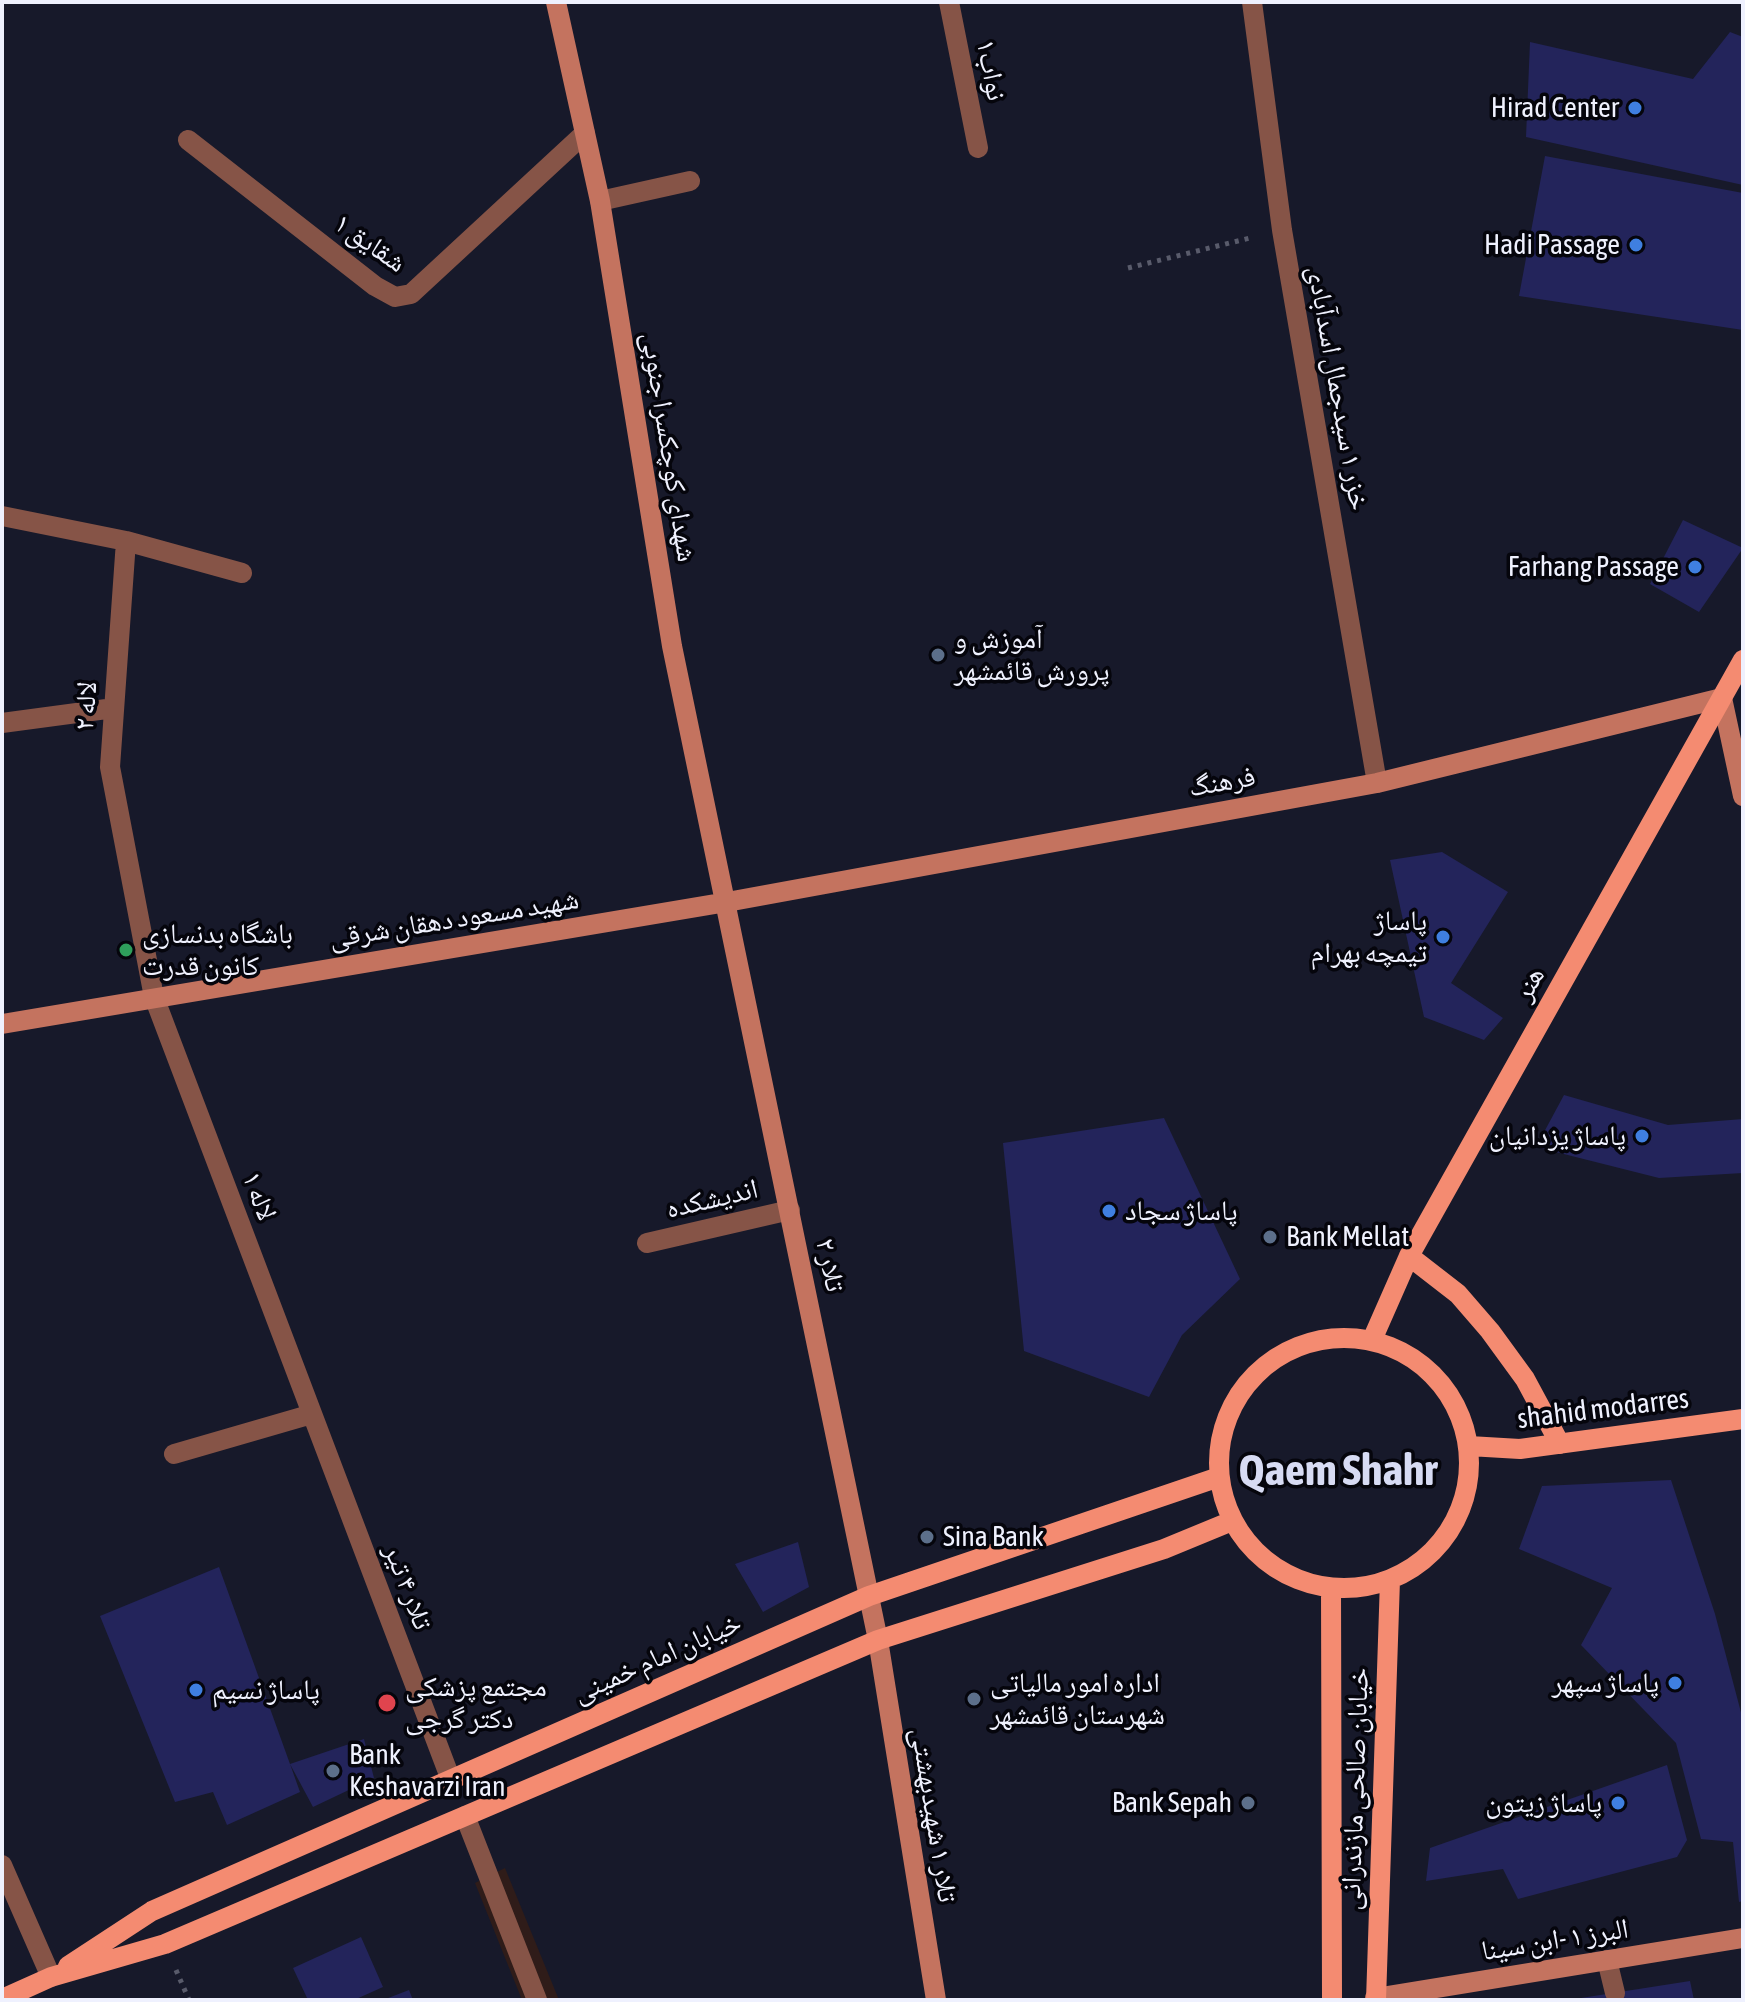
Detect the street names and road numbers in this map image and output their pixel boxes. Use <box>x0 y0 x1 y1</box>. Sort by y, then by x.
street label: نواب۱ <box>969 37 1013 103</box>
street label: شقایق ۱ <box>327 206 413 280</box>
street label: خزر ۱ سیدجمال اسدآبادی <box>1300 263 1376 513</box>
street label: شهدای کوچکسرا جنوبی <box>634 330 704 564</box>
street label: لاله ۲ <box>68 680 104 732</box>
street label: فرهنگ <box>1186 760 1258 804</box>
street label: شهید مسعود دهقان شرقی <box>327 883 581 955</box>
street label: هنر <box>1506 961 1552 1007</box>
street label: لاله ۱ <box>234 1167 284 1225</box>
street label: اندیشکده <box>663 1172 761 1226</box>
street label: تلار ۲ <box>808 1235 852 1295</box>
street label: shahid modarres <box>1515 1382 1691 1436</box>
street label: تلار ۴ تیر <box>376 1540 440 1634</box>
street label: خیابان امام خمینی <box>568 1606 746 1710</box>
street label: خیابان صالحی مازندرانی <box>1334 1667 1376 1911</box>
street label: تلار ۱ شهیدبهشتی <box>904 1725 964 1905</box>
street label: البرز ۱ -ابن سینا <box>1479 1912 1631 1968</box>

